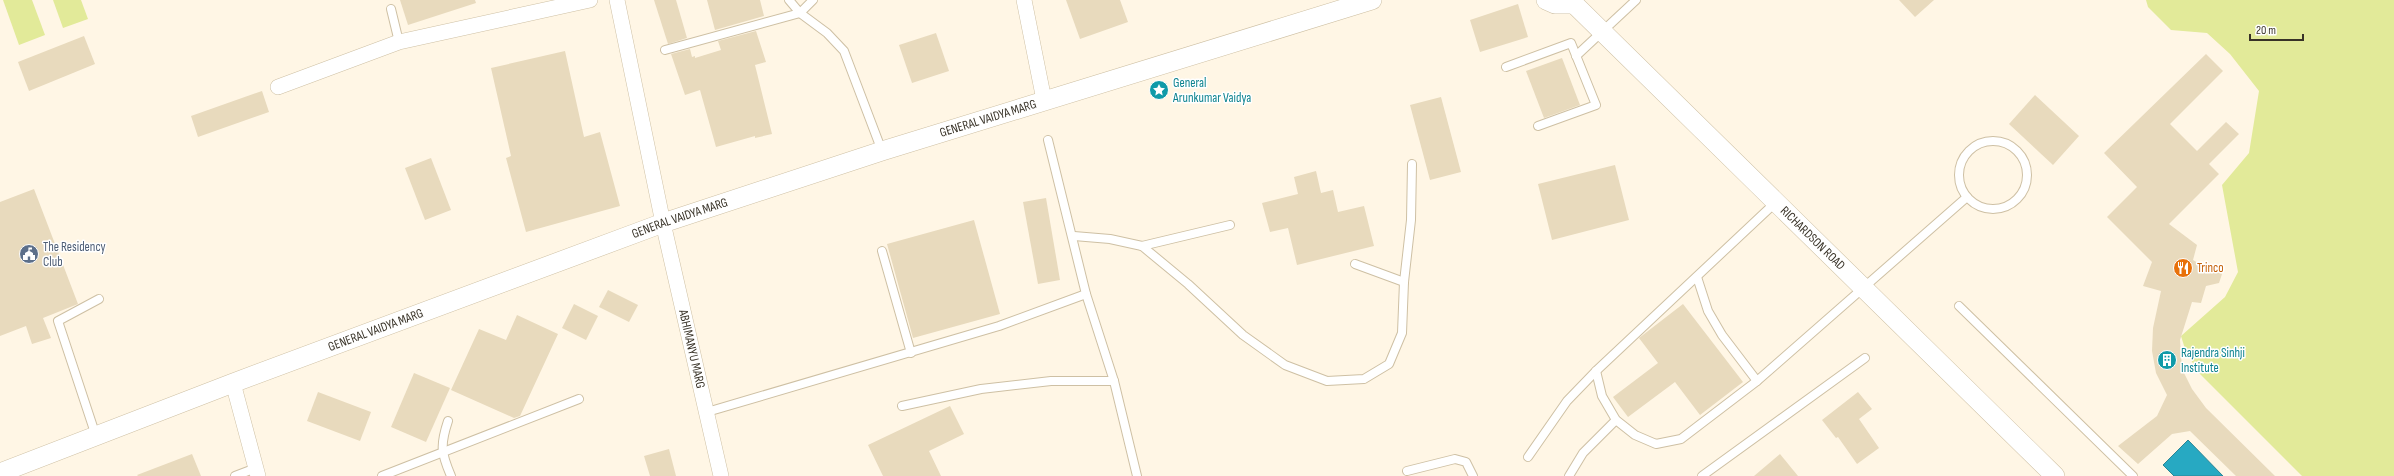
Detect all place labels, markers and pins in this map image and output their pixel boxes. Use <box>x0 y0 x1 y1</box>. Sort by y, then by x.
place label: General Arunkumar Vaidya <box>1172 75 1251 106</box>
place icon: General Arunkumar Vaidya <box>1148 79 1170 101</box>
place label: The Residency Club <box>43 239 106 270</box>
public building icon: The Residency Club <box>18 243 40 265</box>
restaurant icon: Trinco <box>2172 257 2194 279</box>
place label: Trinco <box>2197 260 2224 276</box>
place label: Rajendra Sinhji Institute <box>2181 345 2245 376</box>
building icon: Rajendra Sinhji Institute <box>2156 349 2178 371</box>

